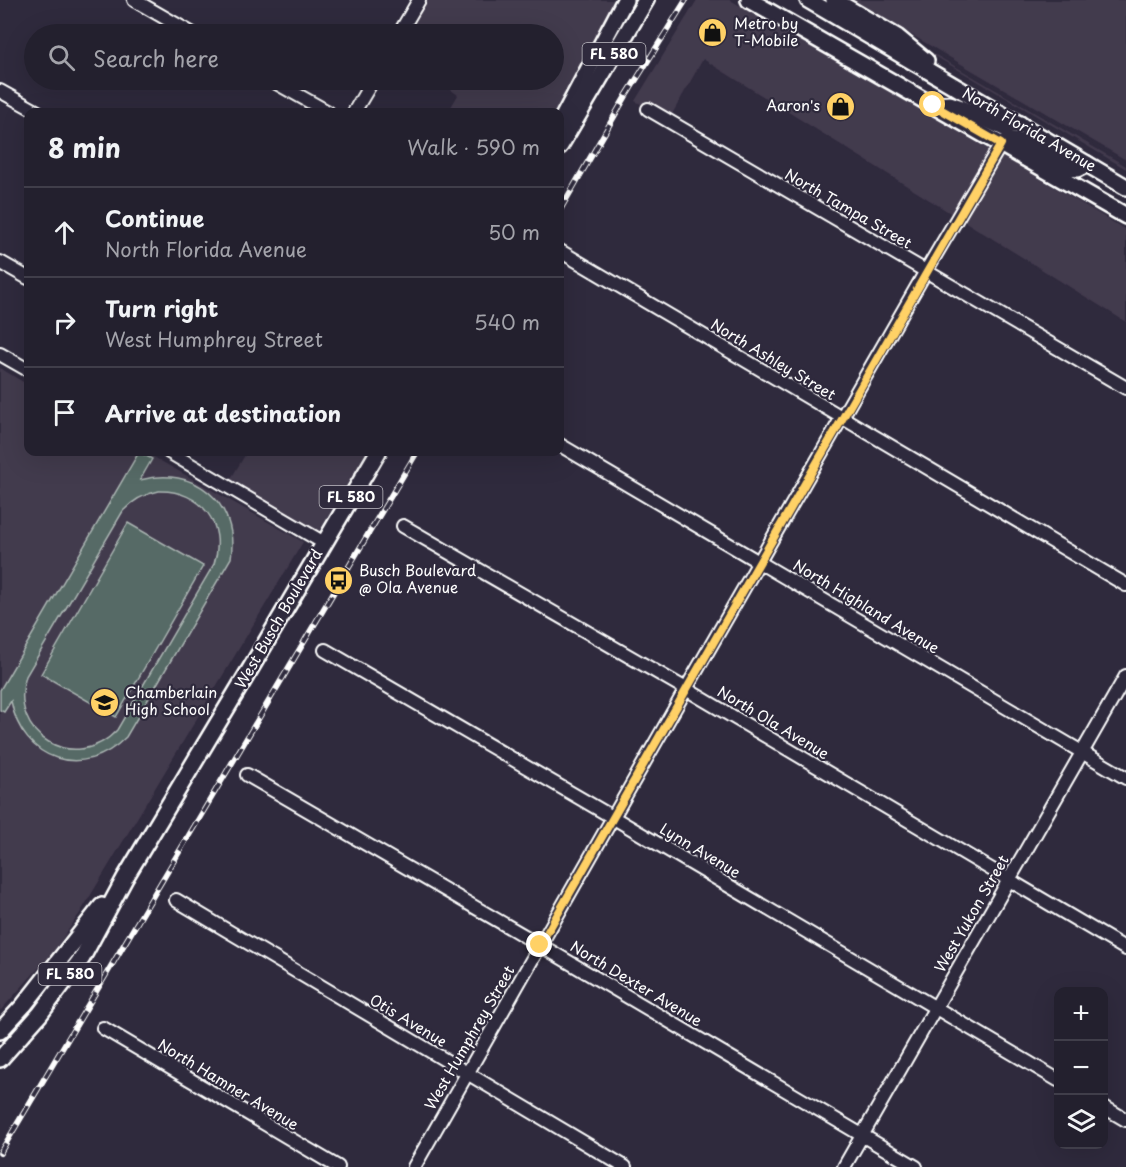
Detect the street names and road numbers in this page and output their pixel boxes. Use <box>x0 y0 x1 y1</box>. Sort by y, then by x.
road number: FL 580 <box>582 43 646 65</box>
street label: North Florida Avenue <box>958 81 1101 177</box>
street label: North Tampa Street <box>781 162 917 254</box>
street label: North Ashley Street <box>707 312 841 405</box>
road number: FL 580 <box>320 486 382 508</box>
street label: West Busch Boulevard <box>228 544 327 692</box>
street label: North Highland Avenue <box>789 553 944 659</box>
street label: North Ola Avenue <box>713 679 834 764</box>
street label: Lynn Avenue <box>656 817 745 883</box>
street label: West Yukon Street <box>928 850 1014 976</box>
street label: North Dexter Avenue <box>566 934 707 1031</box>
street label: West Humphrey Street <box>418 961 520 1114</box>
road number: FL 580 <box>38 963 101 985</box>
street label: Otis Avenue <box>366 988 452 1052</box>
street label: North Hamner Avenue <box>154 1032 304 1135</box>

